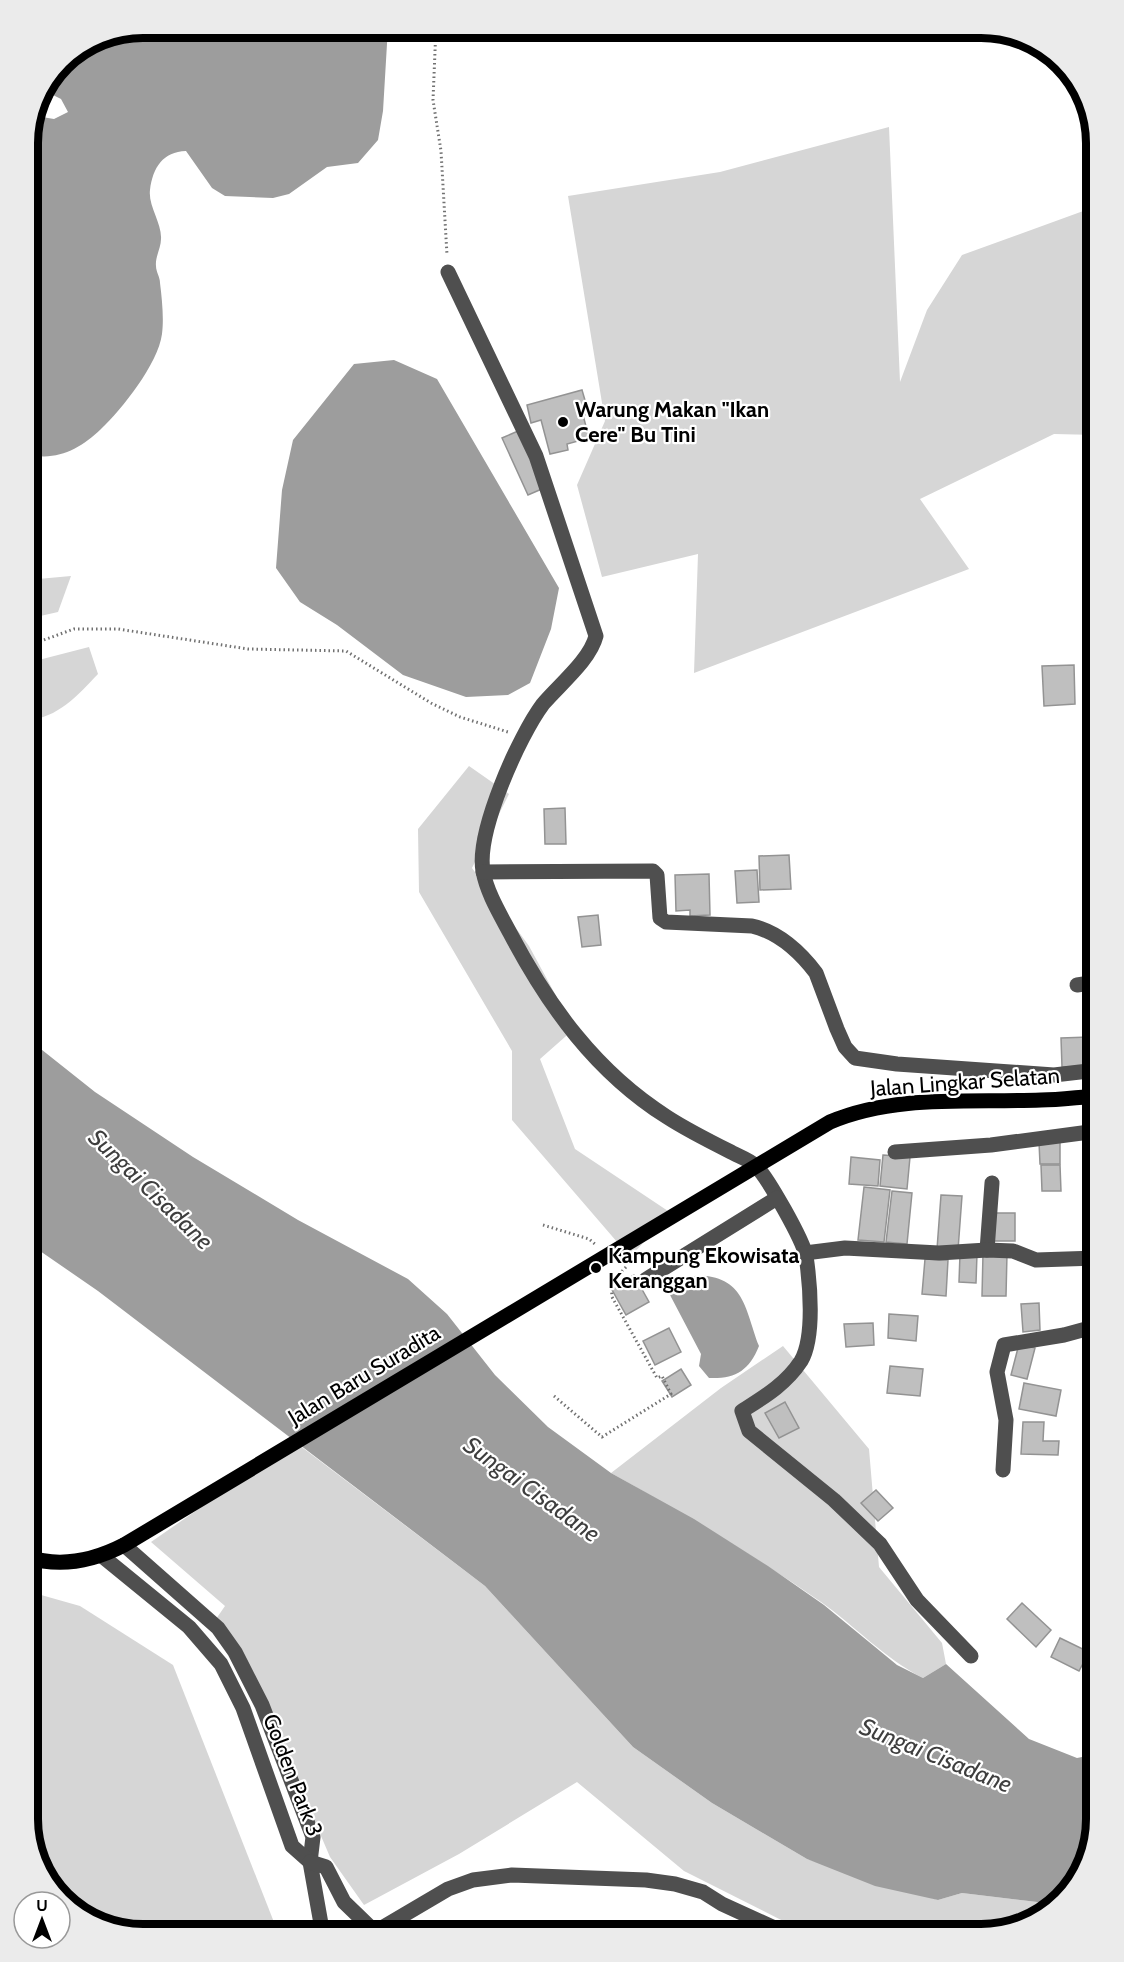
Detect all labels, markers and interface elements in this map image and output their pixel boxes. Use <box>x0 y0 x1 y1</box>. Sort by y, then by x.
place label: Warung Makan "Ikan Cere" Bu Tini <box>575 396 769 448</box>
marker: Warung Makan "Ikan Cere" Bu Tini <box>556 415 570 429</box>
street label: Jalan Lingkar Selatan <box>868 1062 1061 1102</box>
water label: Sungai Cisadane <box>83 1123 219 1255</box>
place label: Kampung Ekowisata Keranggan <box>608 1242 800 1294</box>
marker: Kampung Ekowisata Keranggan <box>589 1261 603 1275</box>
street label: Jalan Baru Suradita <box>282 1319 445 1432</box>
water label: Sungai Cisadane <box>458 1430 606 1548</box>
street label: Golden Park 3 <box>257 1710 329 1840</box>
water label: Sungai Cisadane <box>856 1711 1016 1799</box>
north arrow <box>12 1890 72 1950</box>
text: U <box>36 1896 48 1915</box>

